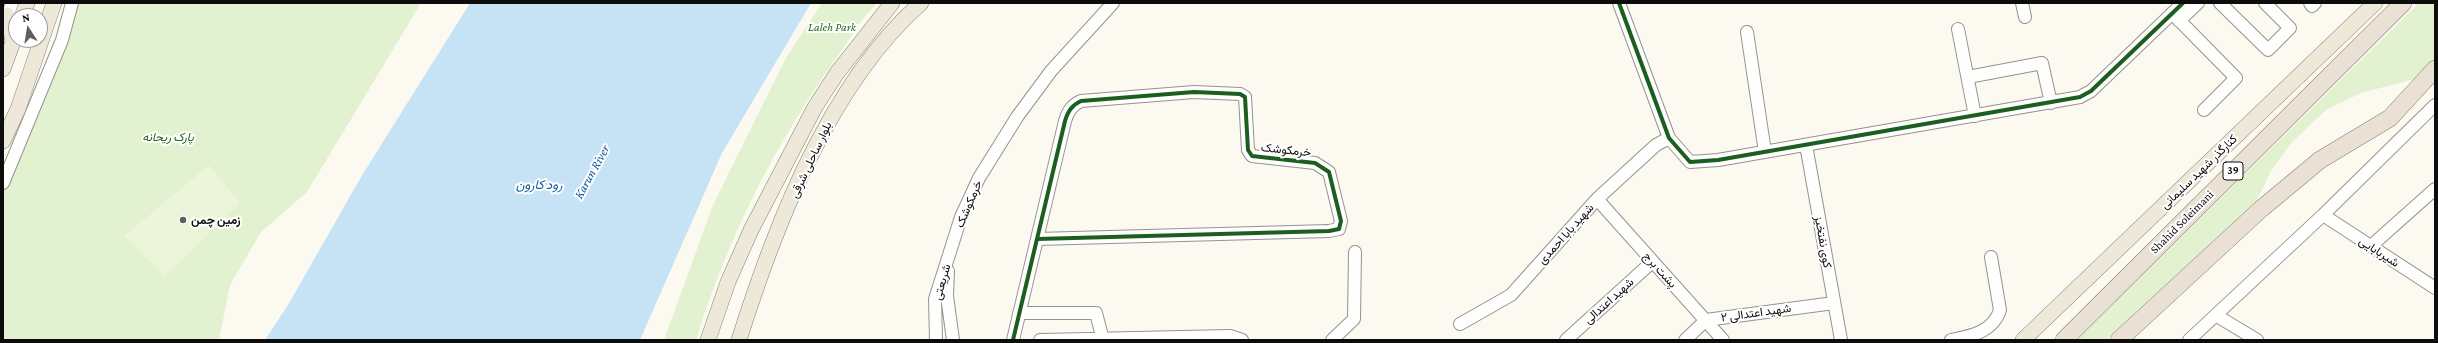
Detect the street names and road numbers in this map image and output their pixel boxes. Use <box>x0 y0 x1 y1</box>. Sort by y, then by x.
street label: بلوار ساحلی شرقی <box>787 119 835 201</box>
street label: کنارگذر شهید سلیمانی <box>2158 132 2240 212</box>
street label: خرمکوشک <box>1260 140 1312 160</box>
road number: 39 <box>2223 162 2243 180</box>
street label: خرمکوشک <box>953 178 985 230</box>
street label: Shahid Soleimani <box>2147 187 2217 257</box>
street label: شهید بابا احمدی <box>1535 201 1597 267</box>
street label: کوی نفتخیز <box>1811 215 1835 269</box>
street label: شیربابایی <box>2356 234 2402 270</box>
street label: پشت برج <box>1640 249 1680 291</box>
street label: شریعتی <box>930 262 954 302</box>
street label: شهید اعتدالی <box>1581 275 1637 327</box>
street label: شهید اعتدالی ۲ <box>1720 301 1792 325</box>

